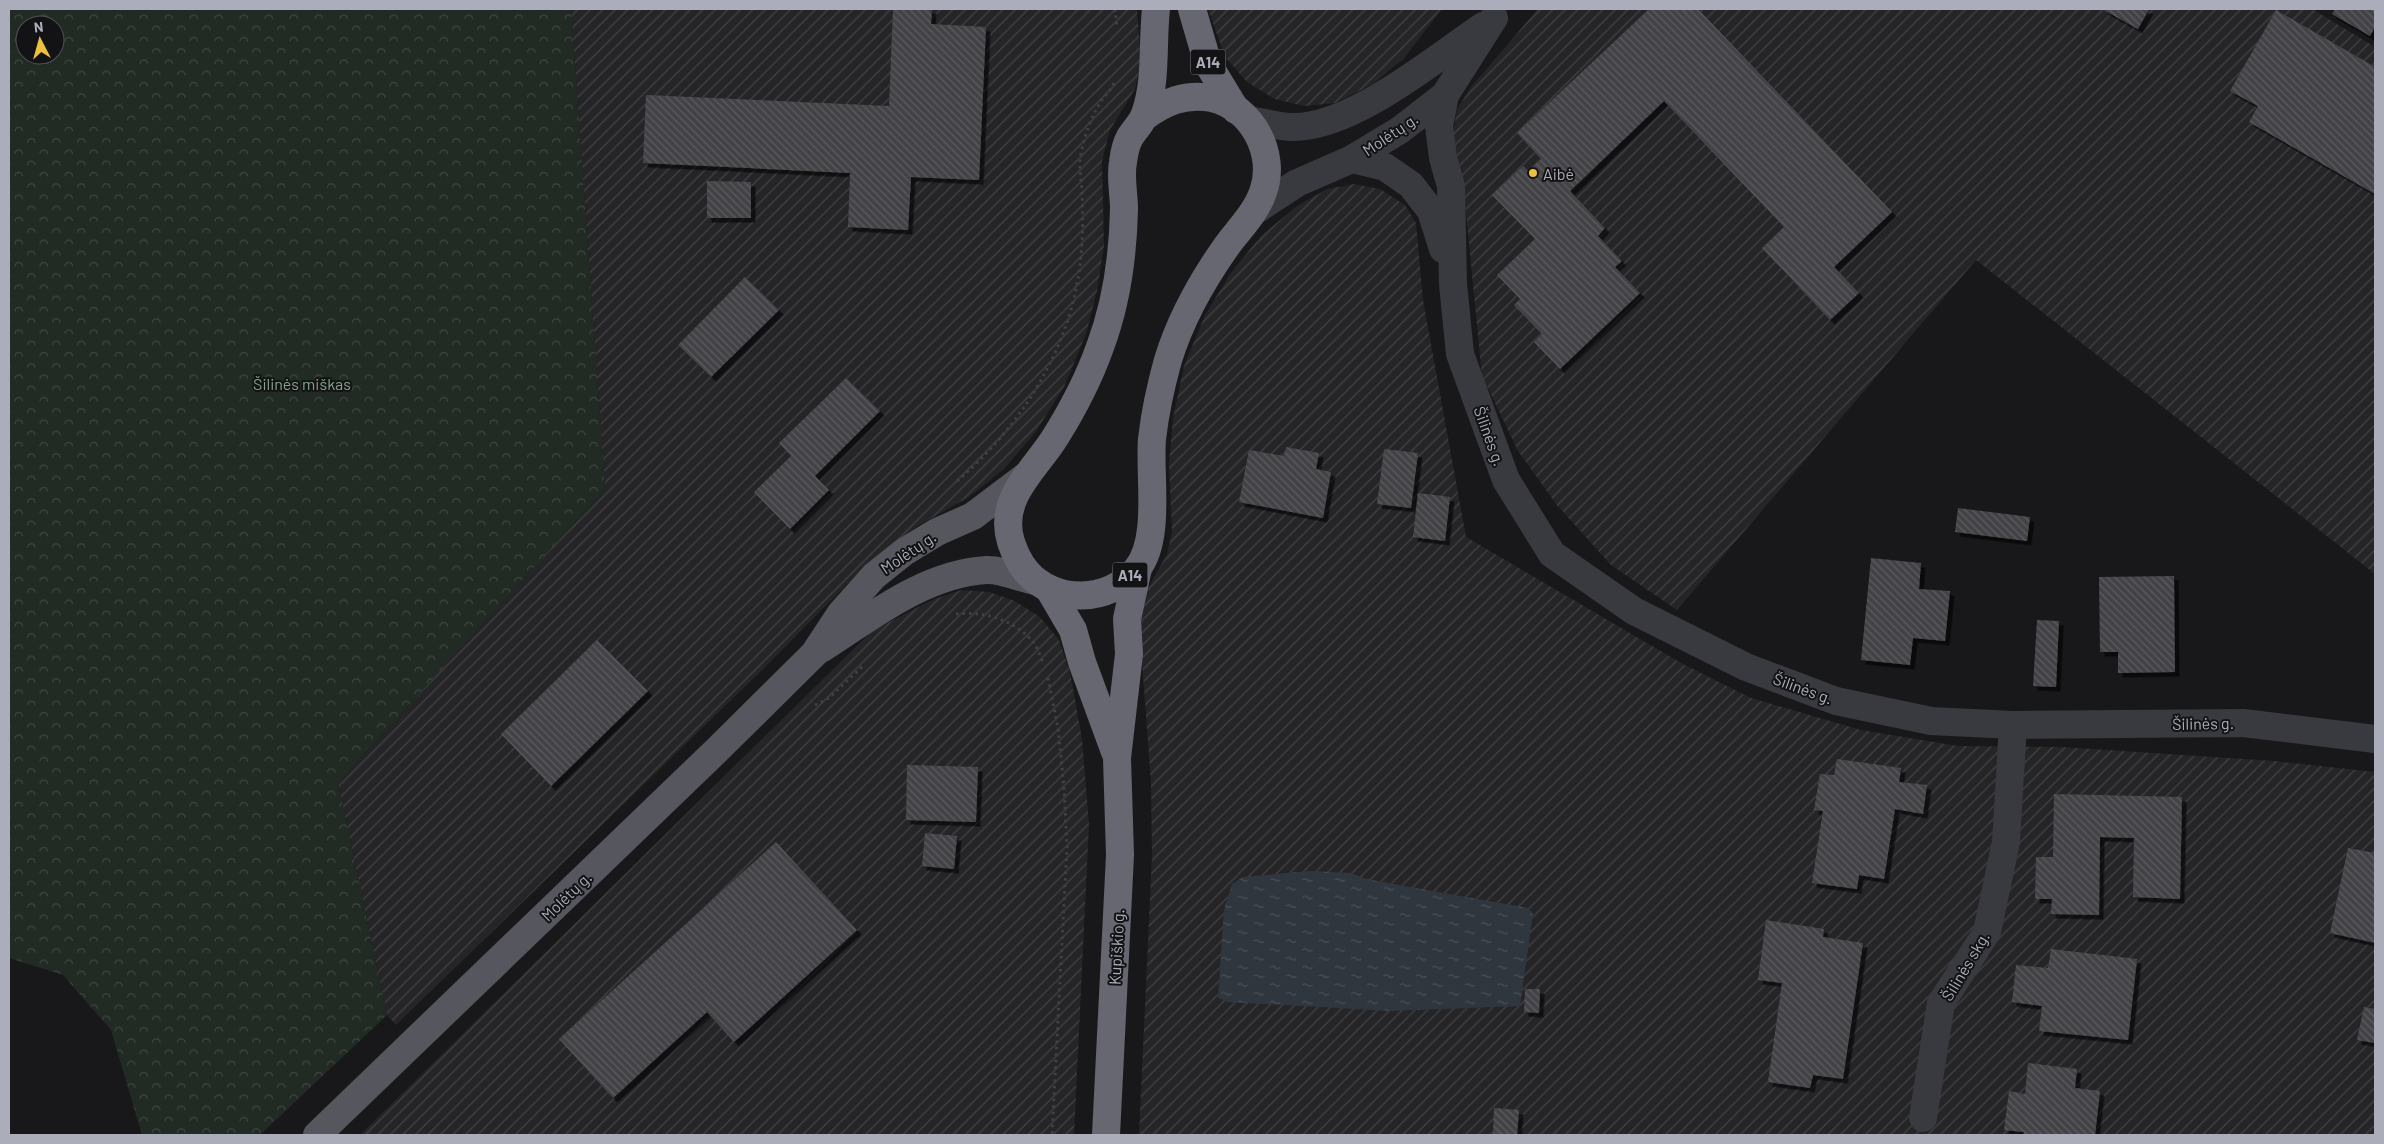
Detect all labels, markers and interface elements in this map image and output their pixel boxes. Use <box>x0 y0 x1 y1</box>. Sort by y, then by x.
north arrow <box>15 15 65 65</box>
text: N <box>33 18 44 36</box>
road number: A14 <box>1190 50 1226 74</box>
street label: Molėtų g. <box>1359 109 1421 159</box>
place label: Aibė <box>1543 164 1574 183</box>
marker: Aibė <box>1527 167 1539 179</box>
park label: Šilinės miškas <box>253 374 351 393</box>
street label: Šilinės g. <box>1470 404 1510 468</box>
street label: Molėtų g. <box>877 527 939 577</box>
road number: A14 <box>1112 562 1148 588</box>
street label: Šilinės g. <box>1771 668 1835 708</box>
street label: Šilinės g. <box>2172 713 2234 733</box>
street label: Molėtų g. <box>537 867 595 925</box>
street label: Kupiškio g. <box>1105 909 1127 985</box>
street label: Šilinės skg. <box>1937 928 1993 1004</box>

